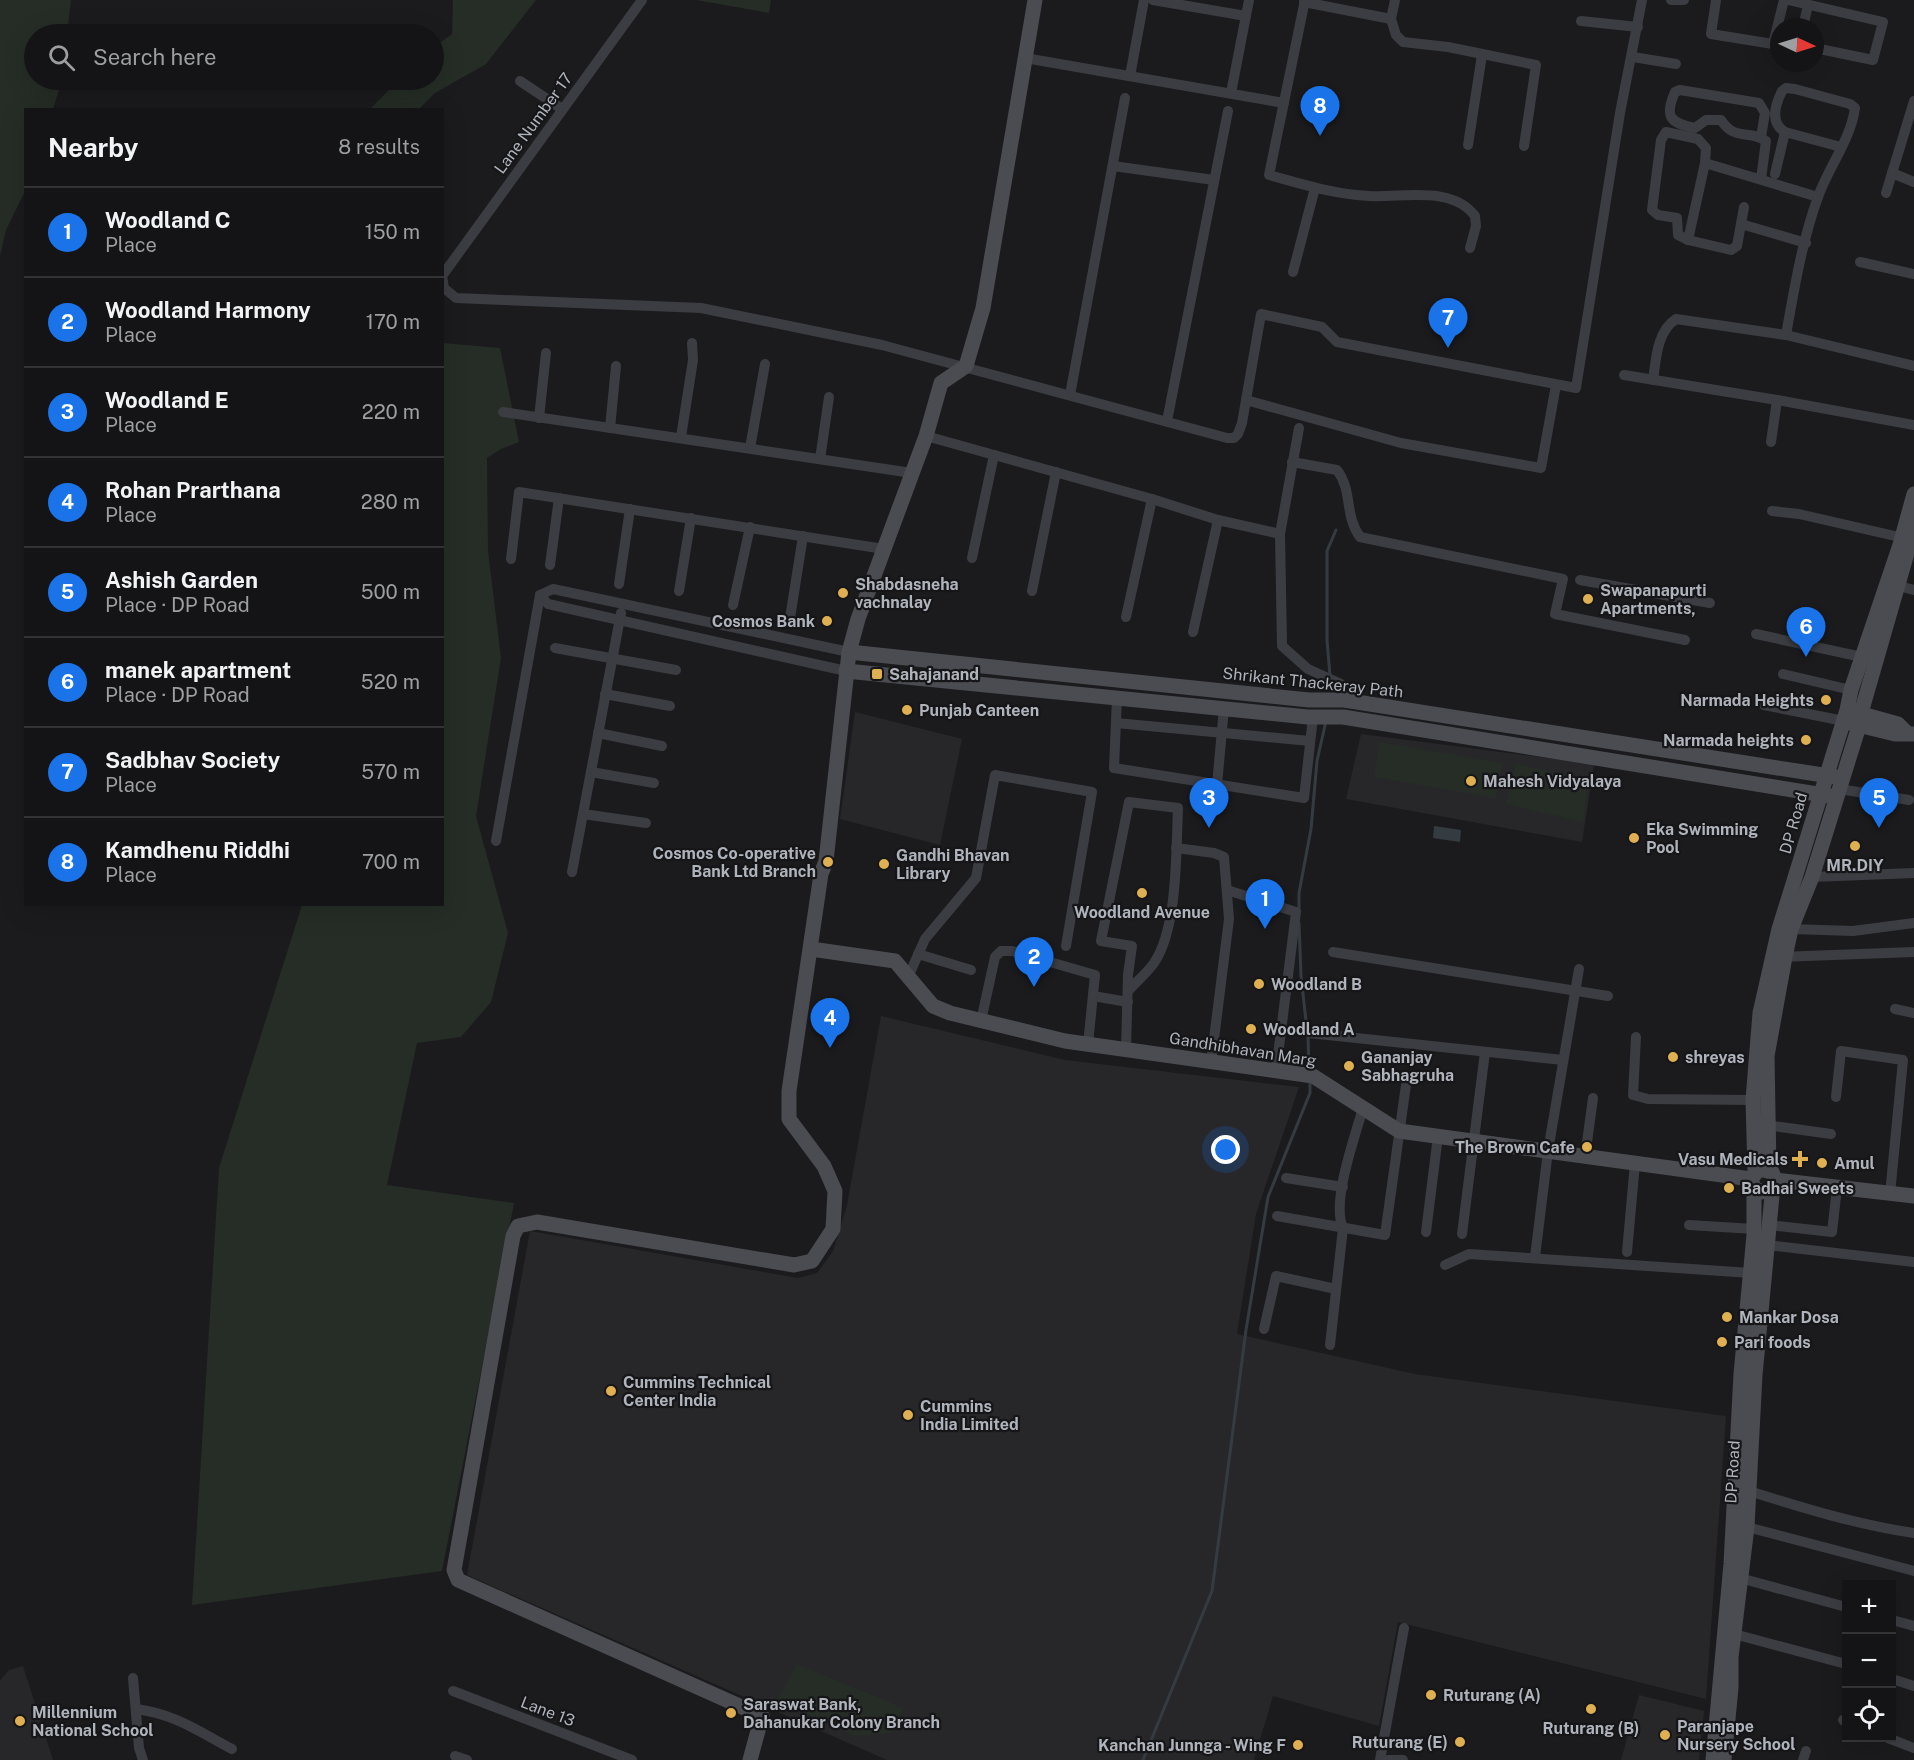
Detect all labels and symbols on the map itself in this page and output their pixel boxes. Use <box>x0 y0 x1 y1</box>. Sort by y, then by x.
north arrow <box>1770 18 1824 72</box>
street label: Lane Number 17 <box>490 69 576 177</box>
pin: 8 <box>1300 86 1340 136</box>
pin: 7 <box>1428 298 1468 348</box>
place label: Shabdasneha vachnalay <box>855 575 959 612</box>
place label: Swapanapurti Apartments, <box>1600 581 1706 618</box>
marker: Shabdasneha vachnalay <box>836 586 850 600</box>
marker: Swapanapurti Apartments, <box>1581 592 1595 606</box>
pin: 6 <box>1786 608 1826 657</box>
place label: Cosmos Bank <box>712 612 815 631</box>
marker: Cosmos Bank <box>820 614 834 628</box>
street label: Shrikant Thackeray Path <box>1222 664 1404 701</box>
place label: Sahajanand <box>889 665 979 684</box>
marker: Sahajanand <box>870 667 884 681</box>
place label: Narmada Heights <box>1680 691 1814 710</box>
marker: Narmada Heights <box>1819 693 1833 707</box>
place label: Punjab Canteen <box>919 701 1039 720</box>
marker: Punjab Canteen <box>900 703 914 717</box>
place label: Narmada heights <box>1663 731 1794 750</box>
marker: Narmada heights <box>1799 733 1813 747</box>
place label: Mahesh Vidyalaya <box>1483 772 1621 791</box>
marker: Mahesh Vidyalaya <box>1464 774 1478 788</box>
pin: 3 <box>1190 778 1228 828</box>
pin: 5 <box>1860 778 1898 828</box>
street label: DP Road <box>1776 790 1811 856</box>
place label: Eka Swimming Pool <box>1646 820 1758 857</box>
marker: Eka Swimming Pool <box>1627 831 1641 845</box>
marker: MR.DIY <box>1848 839 1862 853</box>
place label: Cosmos Co-operative Bank Ltd Branch <box>652 844 816 881</box>
place label: Gandhi Bhavan Library <box>896 846 1010 883</box>
marker: Cosmos Co-operative Bank Ltd Branch <box>821 855 835 869</box>
place label: MR.DIY <box>1826 856 1884 875</box>
marker: Gandhi Bhavan Library <box>877 857 891 871</box>
pin: 1 <box>1246 880 1284 929</box>
marker: Woodland Avenue <box>1135 886 1149 900</box>
place label: Woodland Avenue <box>1074 903 1210 922</box>
pin: 2 <box>1014 938 1054 987</box>
place label: Woodland B <box>1271 975 1362 994</box>
marker: Woodland B <box>1252 977 1266 991</box>
pin: 4 <box>810 998 850 1048</box>
place label: Woodland A <box>1263 1020 1355 1039</box>
marker: Woodland A <box>1244 1022 1258 1036</box>
street label: Gandhibhavan Marg <box>1168 1028 1318 1071</box>
place label: Gananjay Sabhagruha <box>1361 1048 1454 1085</box>
place label: shreyas <box>1685 1048 1745 1067</box>
marker: shreyas <box>1666 1050 1680 1064</box>
marker: Gananjay Sabhagruha <box>1342 1059 1356 1073</box>
your location <box>1211 1135 1240 1164</box>
place label: The Brown Cafe <box>1455 1138 1575 1157</box>
marker: The Brown Cafe <box>1580 1140 1594 1154</box>
place label: Vasu Medicals <box>1678 1150 1788 1169</box>
marker: Vasu Medicals <box>1793 1152 1807 1166</box>
place label: Amul <box>1834 1154 1875 1173</box>
marker: Amul <box>1815 1156 1829 1170</box>
place label: Badhai Sweets <box>1741 1179 1854 1198</box>
marker: Badhai Sweets <box>1722 1181 1736 1195</box>
place label: Mankar Dosa <box>1739 1308 1839 1327</box>
marker: Mankar Dosa <box>1720 1310 1734 1324</box>
place label: Pari foods <box>1734 1333 1811 1352</box>
marker: Pari foods <box>1715 1335 1729 1349</box>
place label: Cummins Technical Center India <box>623 1373 771 1410</box>
marker: Cummins Technical Center India <box>604 1384 618 1398</box>
place label: Cummins India Limited <box>920 1397 1019 1434</box>
marker: Cummins India Limited <box>901 1408 915 1422</box>
street label: DP Road <box>1721 1440 1744 1504</box>
place label: Ruturang (A) <box>1443 1686 1541 1705</box>
marker: Ruturang (A) <box>1424 1688 1438 1702</box>
street label: Lane 13 <box>518 1692 578 1730</box>
place label: Saraswat Bank, Dahanukar Colony Branch <box>743 1695 940 1732</box>
marker: Ruturang (B) <box>1584 1702 1598 1716</box>
place label: Millennium National School <box>32 1703 154 1740</box>
marker: Saraswat Bank, Dahanukar Colony Branch <box>724 1706 738 1720</box>
marker: Millennium National School <box>13 1714 27 1728</box>
place label: Paranjape Nursery School <box>1677 1717 1795 1754</box>
place label: Ruturang (B) <box>1543 1719 1639 1738</box>
marker: Paranjape Nursery School <box>1658 1728 1672 1742</box>
place label: Ruturang (E) <box>1352 1733 1448 1752</box>
marker: Ruturang (E) <box>1453 1735 1467 1749</box>
place label: Kanchan Junnga - Wing F <box>1098 1736 1286 1755</box>
marker: Kanchan Junnga - Wing F <box>1291 1738 1305 1752</box>

